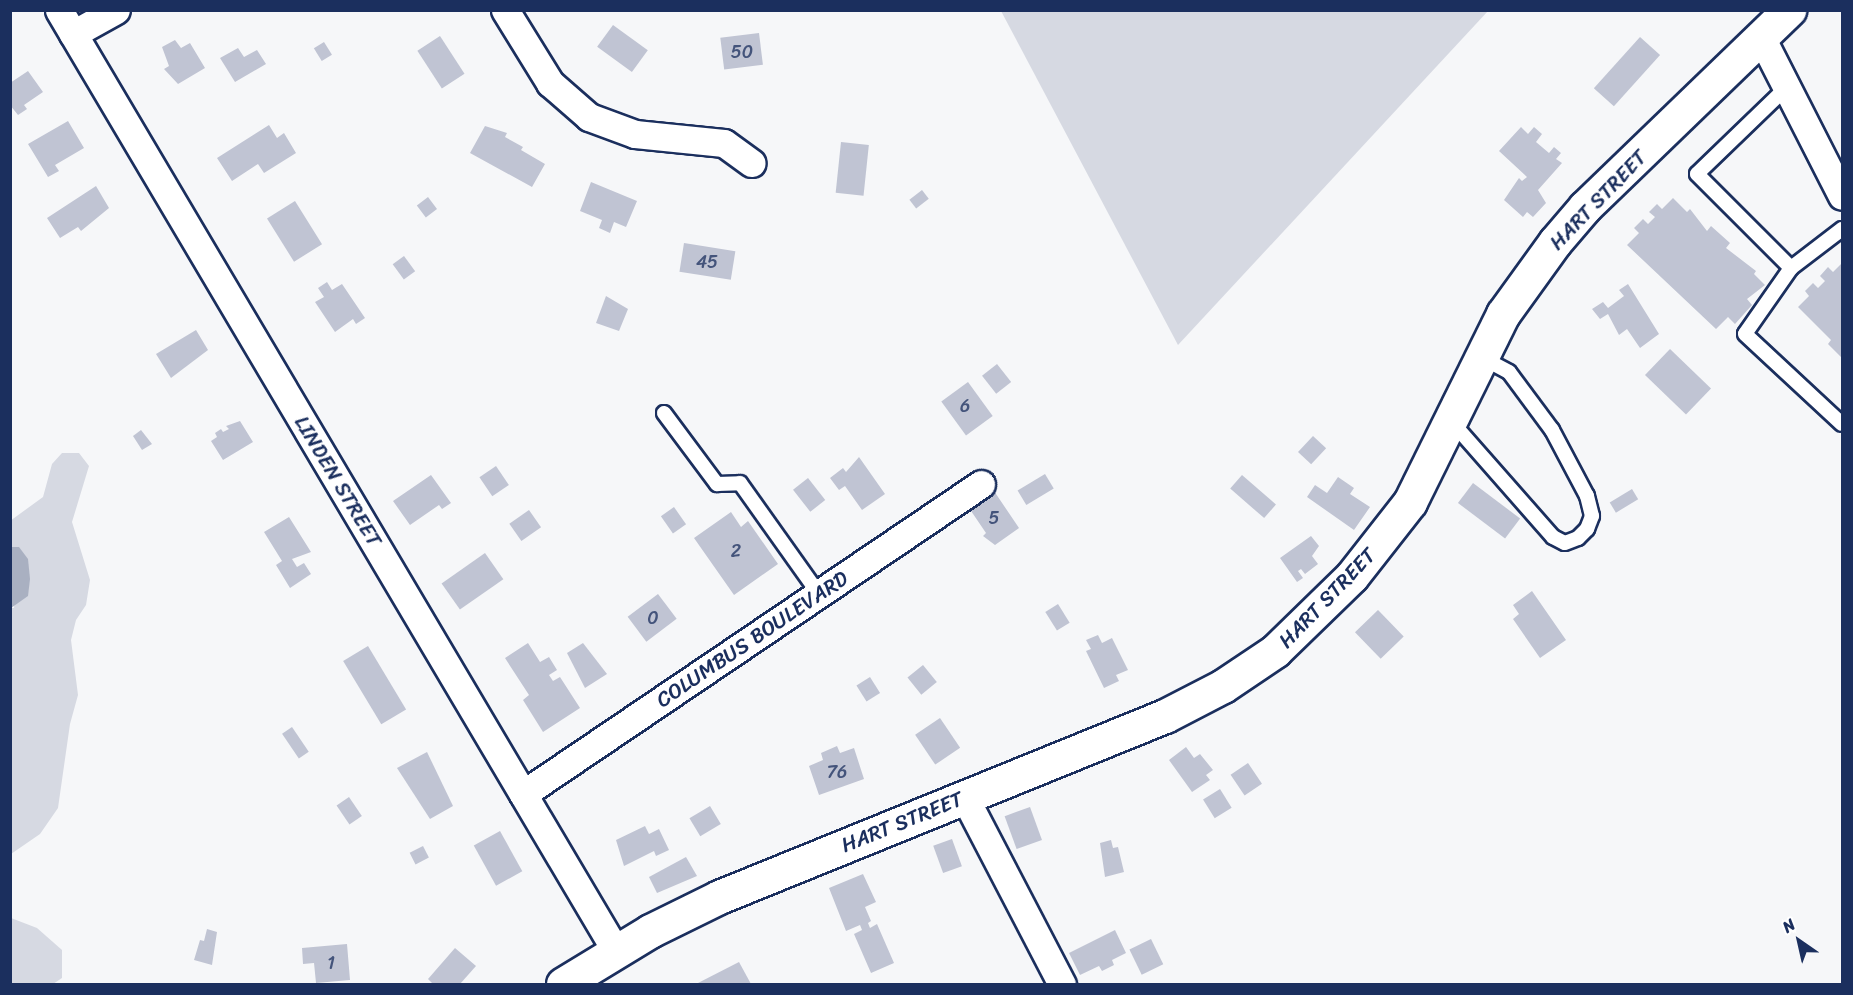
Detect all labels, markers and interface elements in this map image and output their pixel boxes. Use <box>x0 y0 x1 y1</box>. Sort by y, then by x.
house number: 50 <box>731 41 753 63</box>
street label: HART STREET <box>1544 145 1652 255</box>
house number: 45 <box>696 251 718 273</box>
house number: 6 <box>960 395 970 417</box>
street label: LINDEN STREET <box>289 411 387 551</box>
house number: 5 <box>989 507 999 529</box>
house number: 2 <box>731 540 741 562</box>
street label: HART STREET <box>1273 543 1381 653</box>
street label: COLUMBUS BOULEVARD <box>651 565 853 713</box>
house number: 0 <box>647 607 659 629</box>
house number: 76 <box>827 761 847 783</box>
street label: HART STREET <box>837 786 967 858</box>
north arrow <box>1769 911 1829 971</box>
text: N <box>1776 911 1801 941</box>
house number: 1 <box>327 952 335 974</box>

